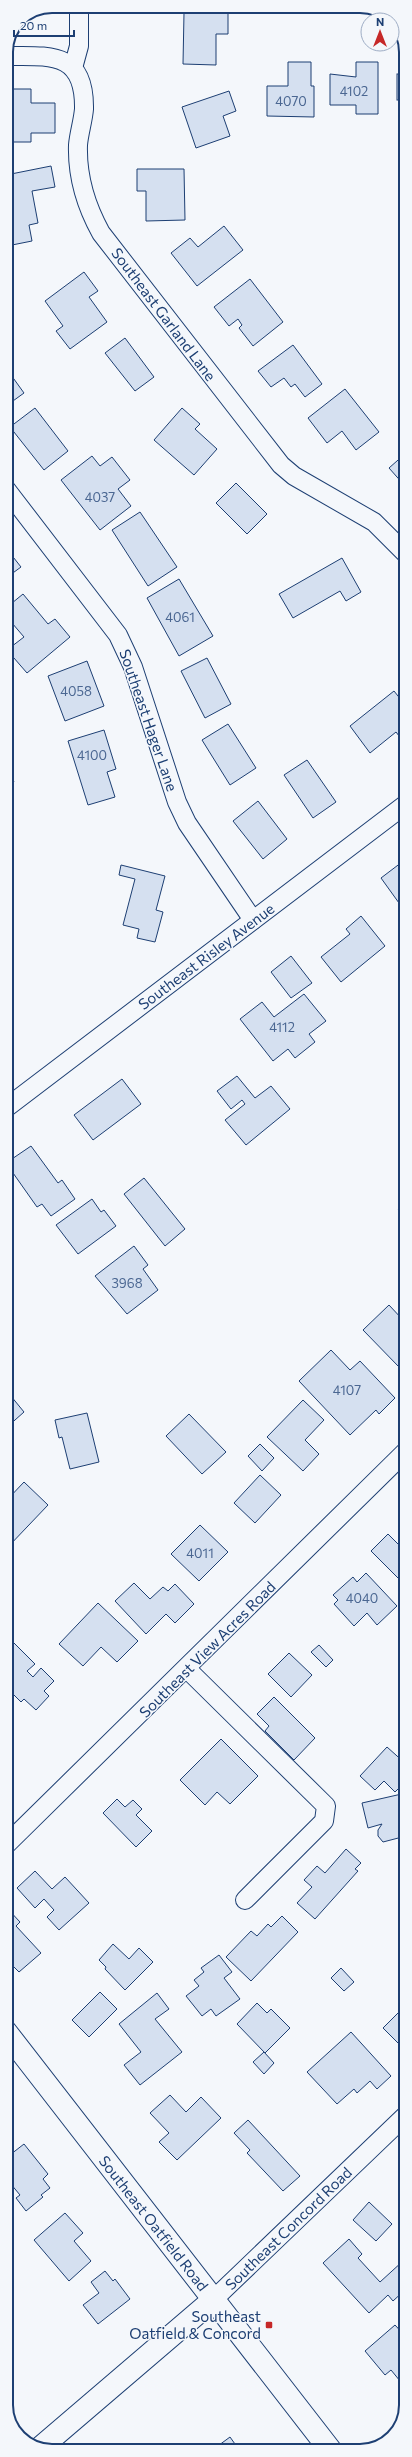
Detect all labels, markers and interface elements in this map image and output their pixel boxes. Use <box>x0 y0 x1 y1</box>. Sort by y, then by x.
scale bar <box>14 12 74 38</box>
north arrow <box>360 12 400 52</box>
text: N <box>376 15 384 28</box>
text: 20 m <box>20 18 47 32</box>
house number: 4102 <box>340 83 368 99</box>
house number: 4070 <box>275 93 307 109</box>
street label: Southeast Garland Lane <box>108 244 220 384</box>
house number: 4037 <box>85 489 115 505</box>
house number: 4061 <box>165 609 195 625</box>
street label: Southeast Hager Lane <box>116 647 182 794</box>
house number: 4058 <box>60 683 92 699</box>
house number: 4100 <box>77 747 107 763</box>
street label: Southeast Risley Avenue <box>135 899 278 1013</box>
house number: 4112 <box>269 1019 295 1035</box>
house number: 3968 <box>111 1275 143 1291</box>
house number: 4107 <box>333 1382 361 1398</box>
house number: 4011 <box>186 1545 214 1561</box>
street label: Southeast View Acres Road <box>135 1577 279 1721</box>
house number: 4040 <box>346 1590 378 1606</box>
street label: Southeast Oatfield Road <box>96 2152 212 2294</box>
street label: Southeast Concord Road <box>221 2163 355 2293</box>
place label: Southeast Oatfield & Concord <box>129 2307 261 2342</box>
marker: Southeast Oatfield & Concord <box>264 2320 274 2330</box>

